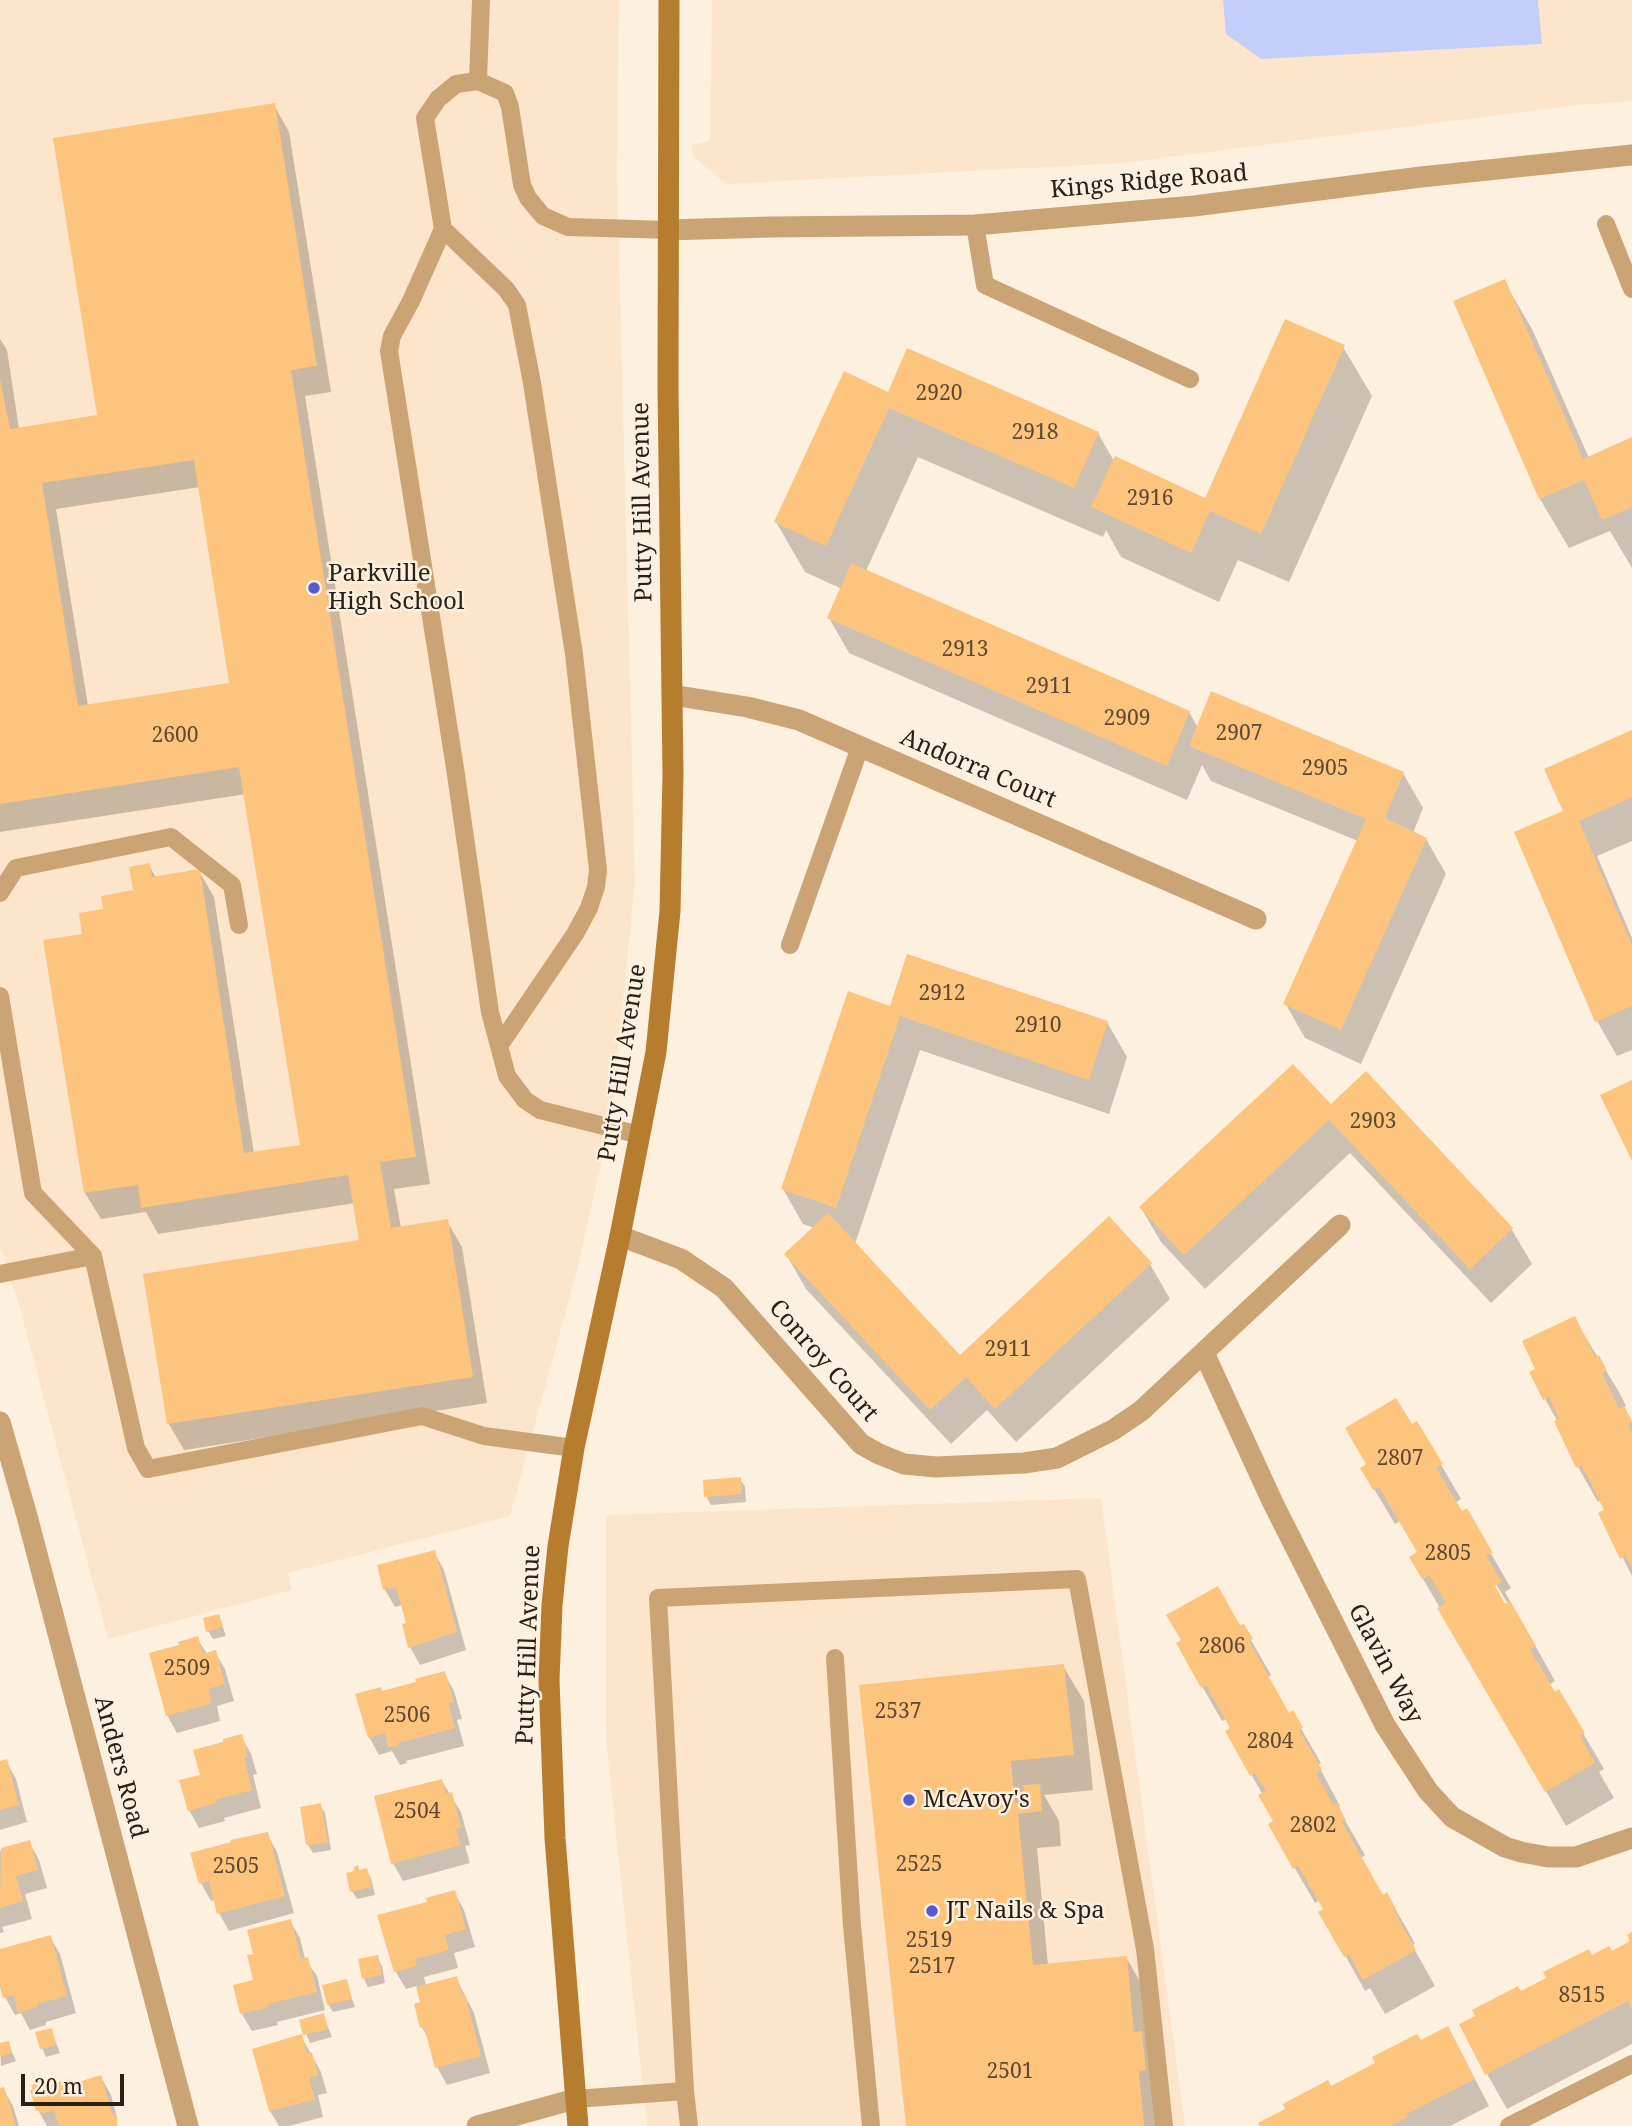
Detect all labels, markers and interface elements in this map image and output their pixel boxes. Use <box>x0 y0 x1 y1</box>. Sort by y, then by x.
street label: Kings Ridge Road <box>1049 159 1249 205</box>
house number: 2920 <box>916 381 962 407</box>
street label: Putty Hill Avenue <box>627 402 659 602</box>
house number: 2918 <box>1012 420 1058 446</box>
house number: 2916 <box>1127 486 1173 512</box>
place label: Parkville High School <box>328 560 464 616</box>
marker: Parkville High School <box>306 580 322 596</box>
house number: 2913 <box>942 637 988 663</box>
house number: 2911 <box>1026 674 1072 700</box>
house number: 2909 <box>1104 706 1150 732</box>
house number: 2907 <box>1216 721 1262 747</box>
house number: 2600 <box>152 723 198 749</box>
street label: Andorra Court <box>896 723 1060 815</box>
house number: 2905 <box>1302 756 1348 782</box>
street label: Putty Hill Avenue <box>593 962 653 1164</box>
house number: 2912 <box>919 981 965 1007</box>
house number: 2910 <box>1015 1013 1061 1039</box>
house number: 2903 <box>1350 1109 1396 1135</box>
street label: Conroy Court <box>762 1294 884 1428</box>
house number: 2911 <box>985 1337 1031 1363</box>
house number: 2807 <box>1377 1446 1423 1472</box>
house number: 2805 <box>1425 1541 1471 1567</box>
street label: Putty Hill Avenue <box>511 1545 547 1745</box>
street label: Glavin Way <box>1341 1599 1429 1729</box>
house number: 2806 <box>1199 1634 1245 1660</box>
house number: 2509 <box>164 1656 210 1682</box>
street label: Anders Road <box>87 1693 153 1841</box>
house number: 2537 <box>875 1699 921 1725</box>
house number: 2506 <box>384 1703 430 1729</box>
house number: 2804 <box>1247 1729 1293 1755</box>
place label: McAvoy's <box>923 1786 1030 1814</box>
marker: McAvoy's <box>901 1792 917 1808</box>
house number: 2504 <box>394 1799 440 1825</box>
house number: 2802 <box>1290 1813 1336 1839</box>
house number: 2525 <box>896 1852 942 1878</box>
house number: 2505 <box>213 1854 259 1880</box>
place label: JT Nails & Spa <box>946 1897 1105 1925</box>
marker: JT Nails & Spa <box>924 1903 940 1919</box>
house number: 2519 <box>906 1928 952 1954</box>
house number: 2517 <box>909 1954 955 1980</box>
house number: 8515 <box>1559 1983 1605 2009</box>
house number: 2501 <box>987 2059 1033 2085</box>
scale bar <box>24 2060 128 2104</box>
text: 20 m <box>34 2072 83 2100</box>

